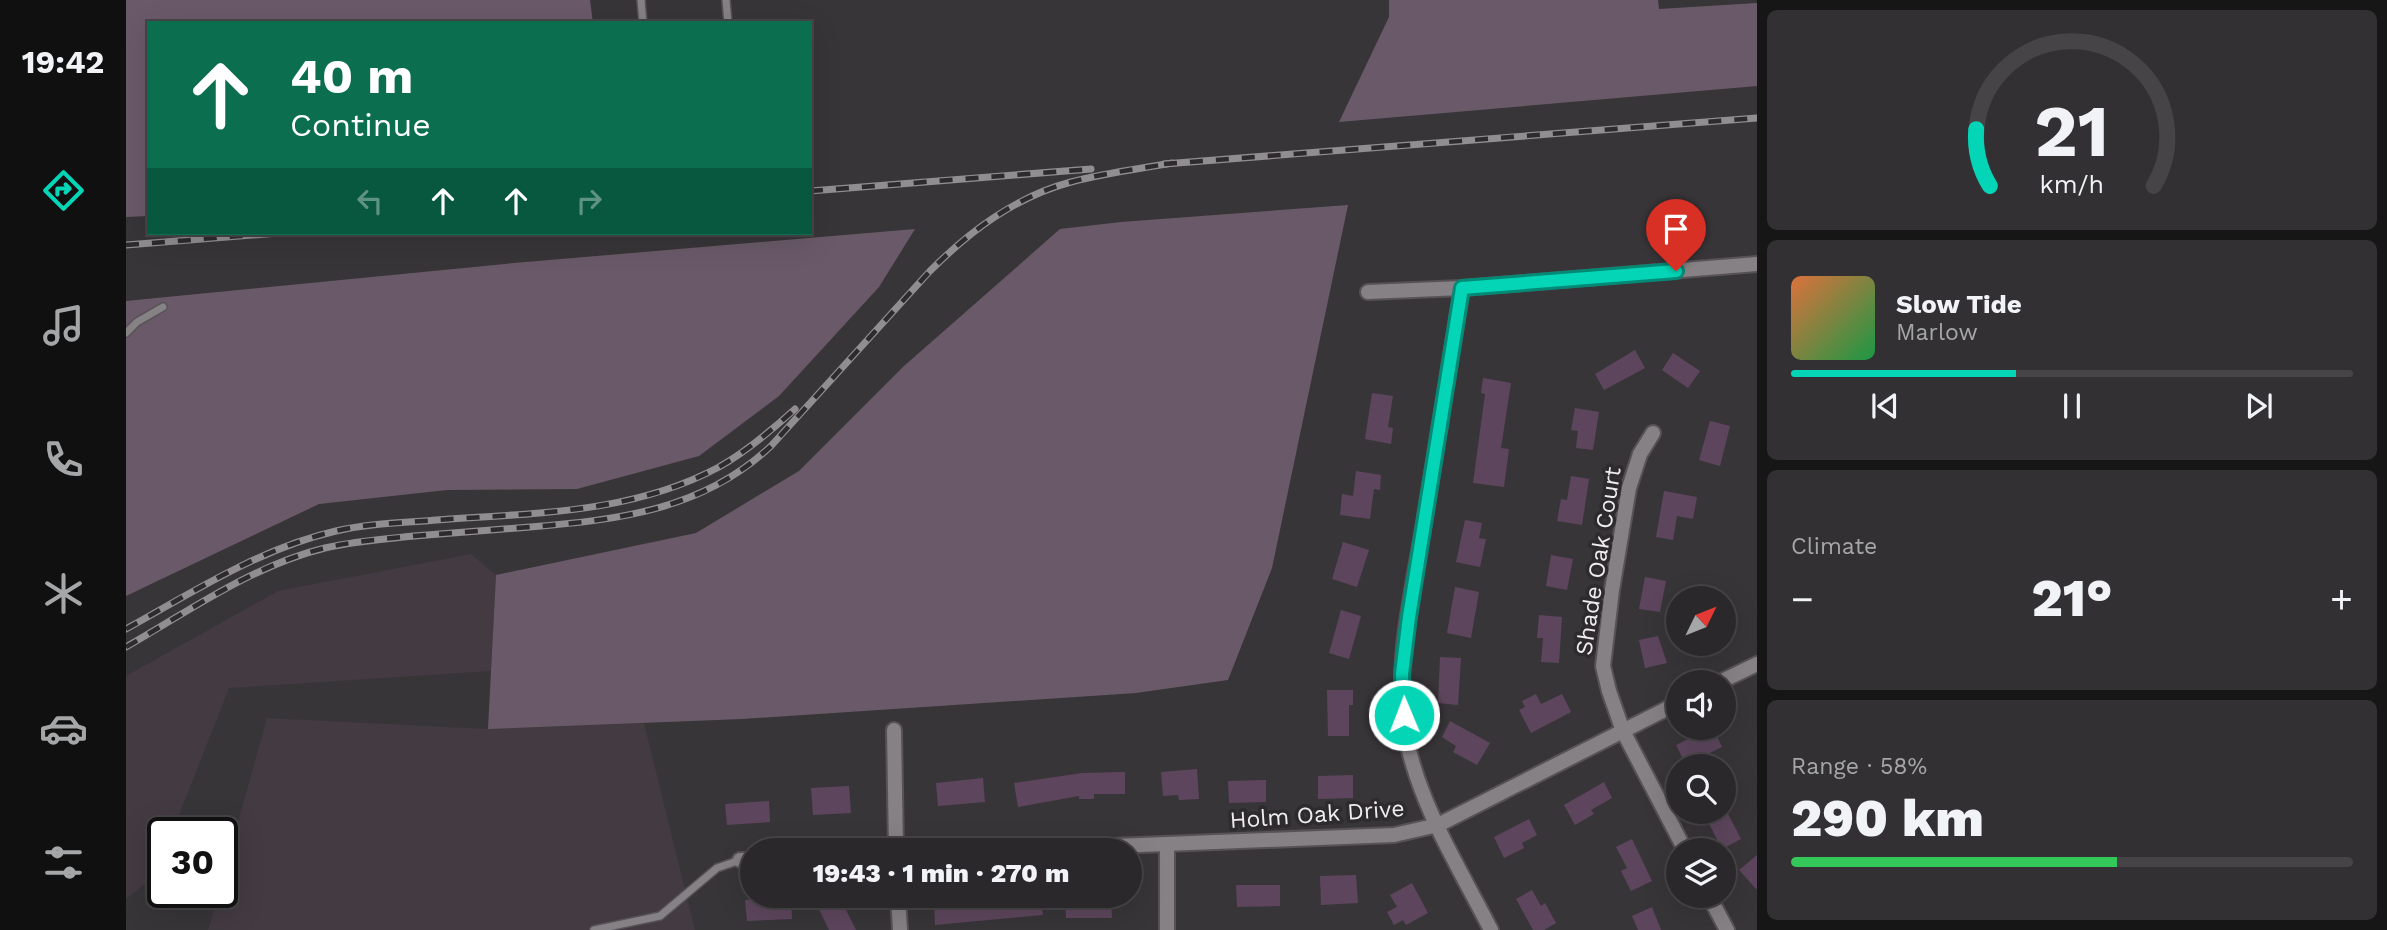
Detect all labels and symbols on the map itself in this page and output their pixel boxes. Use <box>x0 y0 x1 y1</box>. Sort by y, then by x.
pin <box>1646 199 1706 271</box>
street label: Shade Oak Court <box>1570 465 1627 657</box>
north arrow <box>1666 586 1736 656</box>
position arrow <box>1367 678 1441 752</box>
street label: Holm Oak Drive <box>1229 795 1405 834</box>
speed limit sign: 30 <box>147 817 238 908</box>

